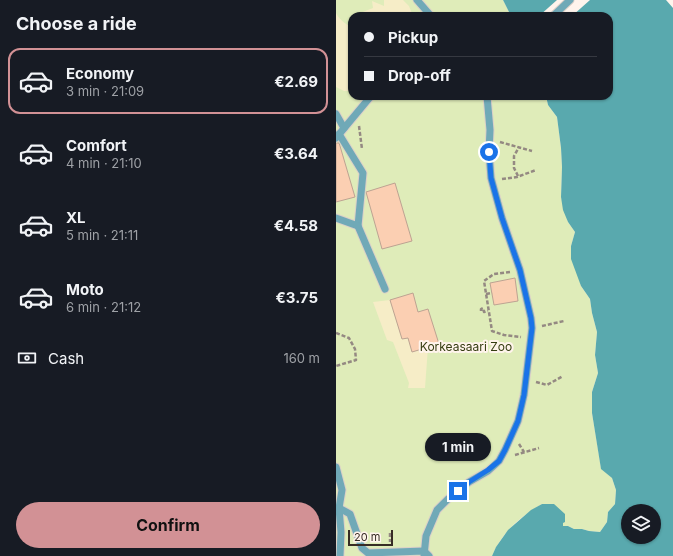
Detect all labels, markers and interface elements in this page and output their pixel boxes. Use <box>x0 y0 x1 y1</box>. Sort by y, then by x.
text: Choose a ride <box>16 13 137 34</box>
text: Pickup <box>388 28 438 47</box>
icon: car <box>18 63 54 99</box>
text: Economy <box>66 64 134 83</box>
text: Drop-off <box>388 66 451 85</box>
text: €2.69 <box>274 72 318 91</box>
text: 3 min · 21:09 <box>66 83 144 99</box>
icon: car <box>18 135 54 171</box>
text: Comfort <box>66 136 127 155</box>
route start <box>480 143 498 161</box>
text: €3.64 <box>274 144 318 163</box>
text: 4 min · 21:10 <box>66 155 142 171</box>
icon: car <box>18 207 54 243</box>
text: XL <box>66 208 86 227</box>
text: €4.58 <box>274 216 318 235</box>
text: 5 min · 21:11 <box>66 227 138 243</box>
icon: car <box>18 279 54 315</box>
text: Moto <box>66 280 104 299</box>
text: €3.75 <box>276 288 318 307</box>
text: 6 min · 21:12 <box>66 299 141 315</box>
park label: Korkeasaari Zoo <box>420 339 512 354</box>
icon: cash <box>16 347 38 369</box>
text: Cash <box>48 349 84 368</box>
text: 160 m <box>283 350 320 366</box>
callout: 1 min <box>425 433 491 461</box>
text: 1 min <box>442 439 474 455</box>
route end <box>449 482 467 500</box>
button: Confirm <box>16 502 320 548</box>
map controls <box>621 504 661 544</box>
button: layers <box>621 504 661 544</box>
scale bar <box>348 528 393 547</box>
text: 20 m <box>354 530 380 544</box>

